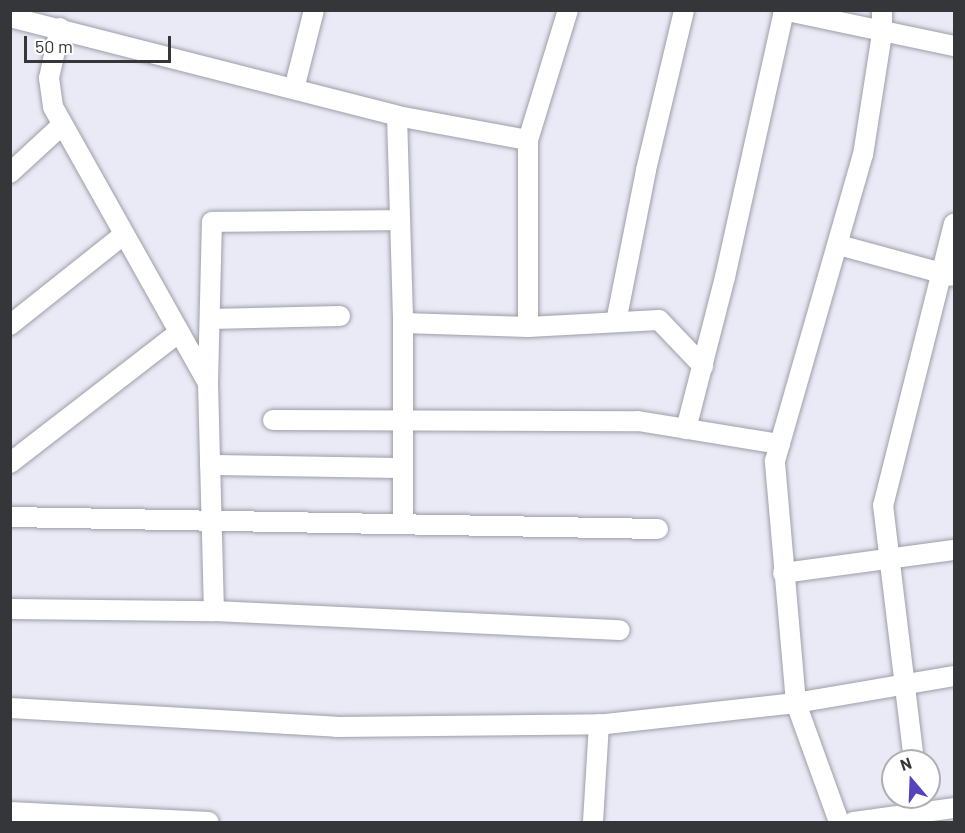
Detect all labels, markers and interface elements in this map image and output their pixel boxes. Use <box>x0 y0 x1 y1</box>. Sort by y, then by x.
scale bar <box>27 24 174 62</box>
text: 50 m <box>35 35 73 57</box>
north arrow <box>881 749 941 809</box>
text: N <box>897 753 914 774</box>

